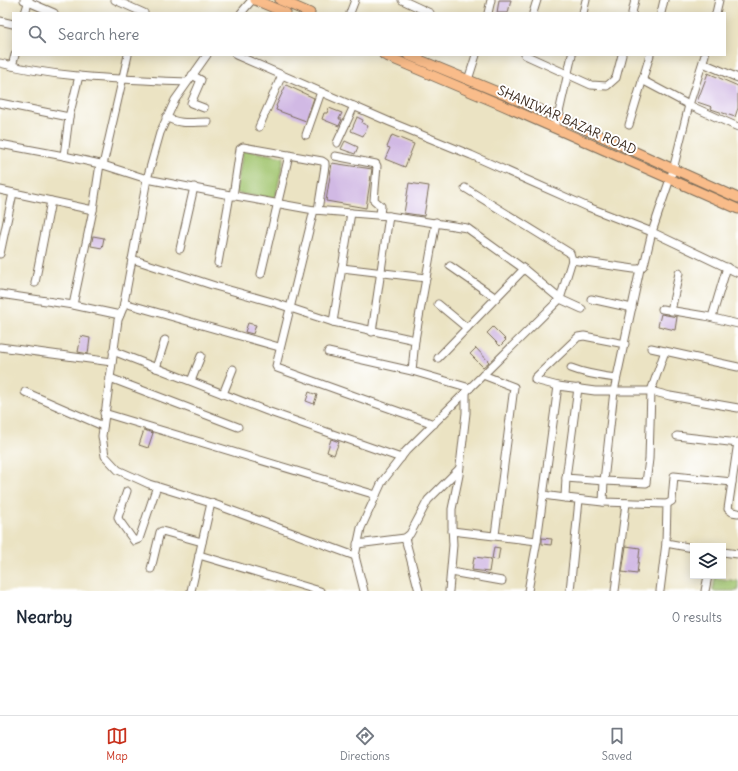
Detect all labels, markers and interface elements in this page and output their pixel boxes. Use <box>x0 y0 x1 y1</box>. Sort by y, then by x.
search box <box>12 12 726 56</box>
icon: search <box>26 23 48 45</box>
text: Search here <box>58 25 139 44</box>
street label: SHANIWAR BAZAR ROAD <box>495 82 639 158</box>
map controls <box>690 543 726 579</box>
button: layers <box>690 543 726 579</box>
text: Nearby <box>16 606 72 628</box>
text: 0 results <box>672 609 722 626</box>
tab: Map <box>106 725 128 763</box>
tab: Directions <box>340 725 390 763</box>
tab: Saved <box>602 725 632 763</box>

